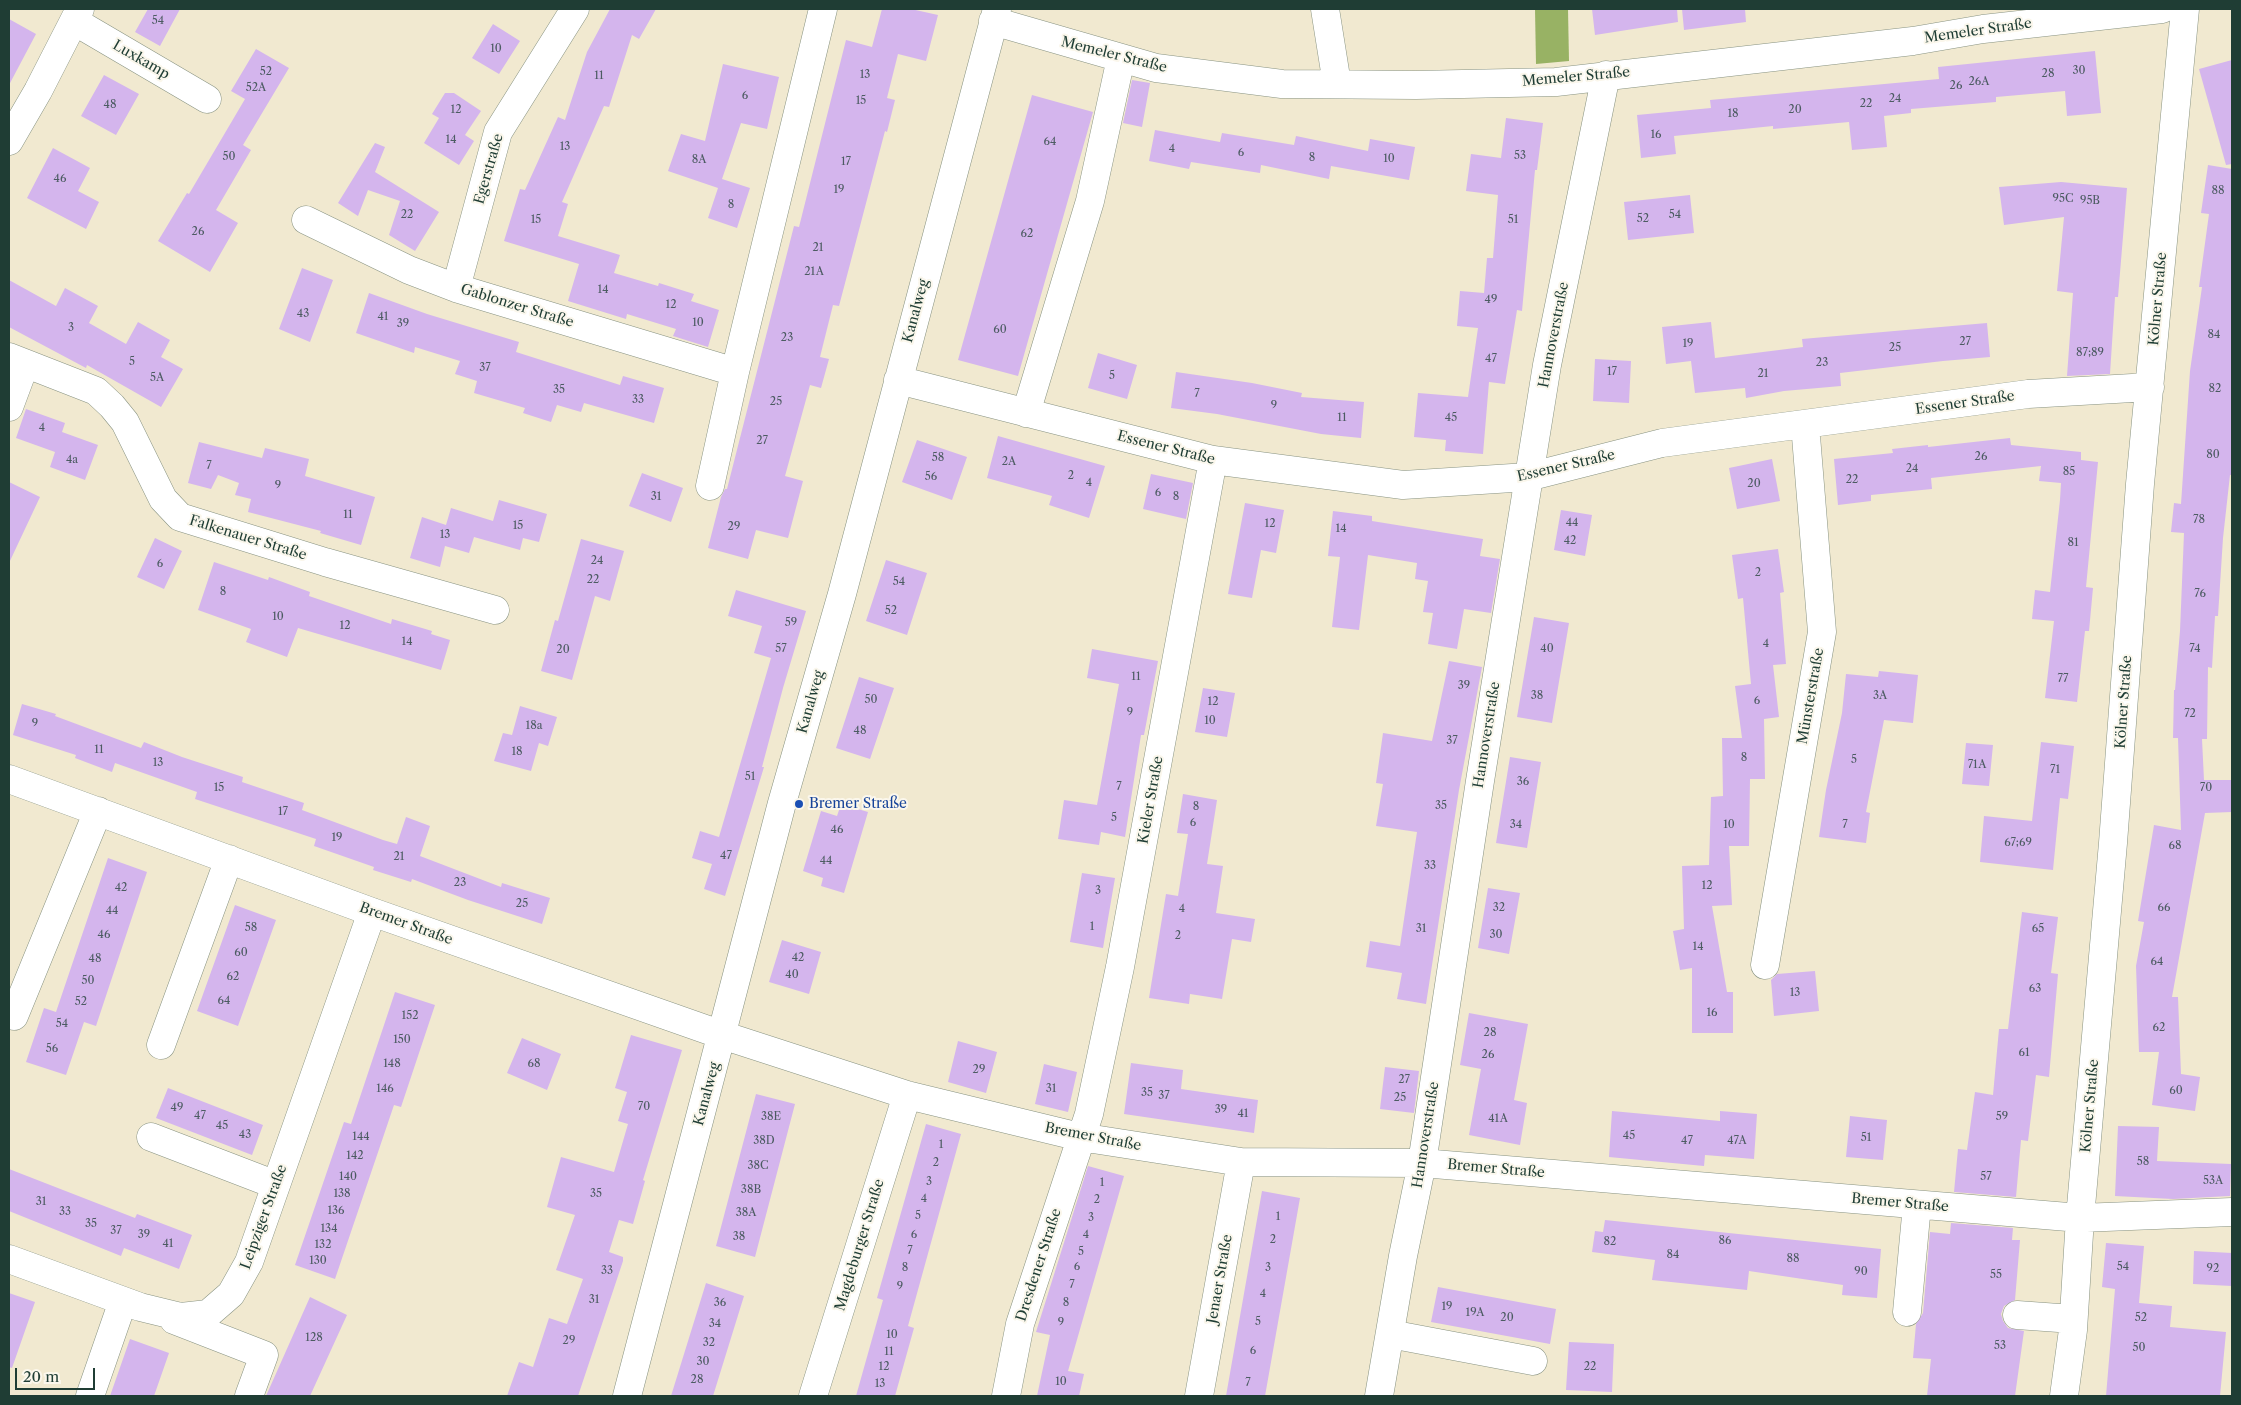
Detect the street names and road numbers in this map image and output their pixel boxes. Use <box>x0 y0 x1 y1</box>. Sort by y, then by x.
street label: Memeler Straße <box>1923 15 2033 47</box>
street label: Memeler Straße <box>1059 34 1169 76</box>
street label: Luxkamp <box>110 37 172 83</box>
street label: Memeler Straße <box>1521 64 1631 90</box>
street label: Egerstraße <box>471 132 507 206</box>
street label: Kölner Straße <box>2146 252 2170 346</box>
street label: Kanalweg <box>899 277 933 345</box>
street label: Gablonzer Straße <box>458 281 576 331</box>
street label: Hannoverstraße <box>1535 281 1573 389</box>
street label: Essener Straße <box>1914 388 2016 418</box>
street label: Essener Straße <box>1115 428 1217 468</box>
street label: Essener Straße <box>1515 447 1617 485</box>
street label: Falkenauer Straße <box>187 512 309 564</box>
street label: Münsterstraße <box>1794 647 1828 745</box>
street label: Kölner Straße <box>2112 655 2136 749</box>
street label: Kanalweg <box>794 669 828 735</box>
street label: Hannoverstraße <box>1470 681 1504 789</box>
street label: Kieler Straße <box>1135 755 1167 845</box>
street label: Bremer Straße <box>357 899 455 949</box>
street label: Kölner Straße <box>2078 1059 2102 1153</box>
street label: Kanalweg <box>690 1060 724 1128</box>
street label: Hannoverstraße <box>1409 1081 1443 1189</box>
street label: Bremer Straße <box>1043 1119 1143 1155</box>
street label: Bremer Straße <box>1447 1156 1545 1182</box>
street label: Leipziger Straße <box>237 1162 291 1272</box>
street label: Magdeburger Straße <box>832 1177 888 1313</box>
street label: Bremer Straße <box>1851 1190 1949 1216</box>
street label: Dresdener Straße <box>1013 1206 1065 1324</box>
street label: Jenaer Straße <box>1204 1233 1236 1325</box>

